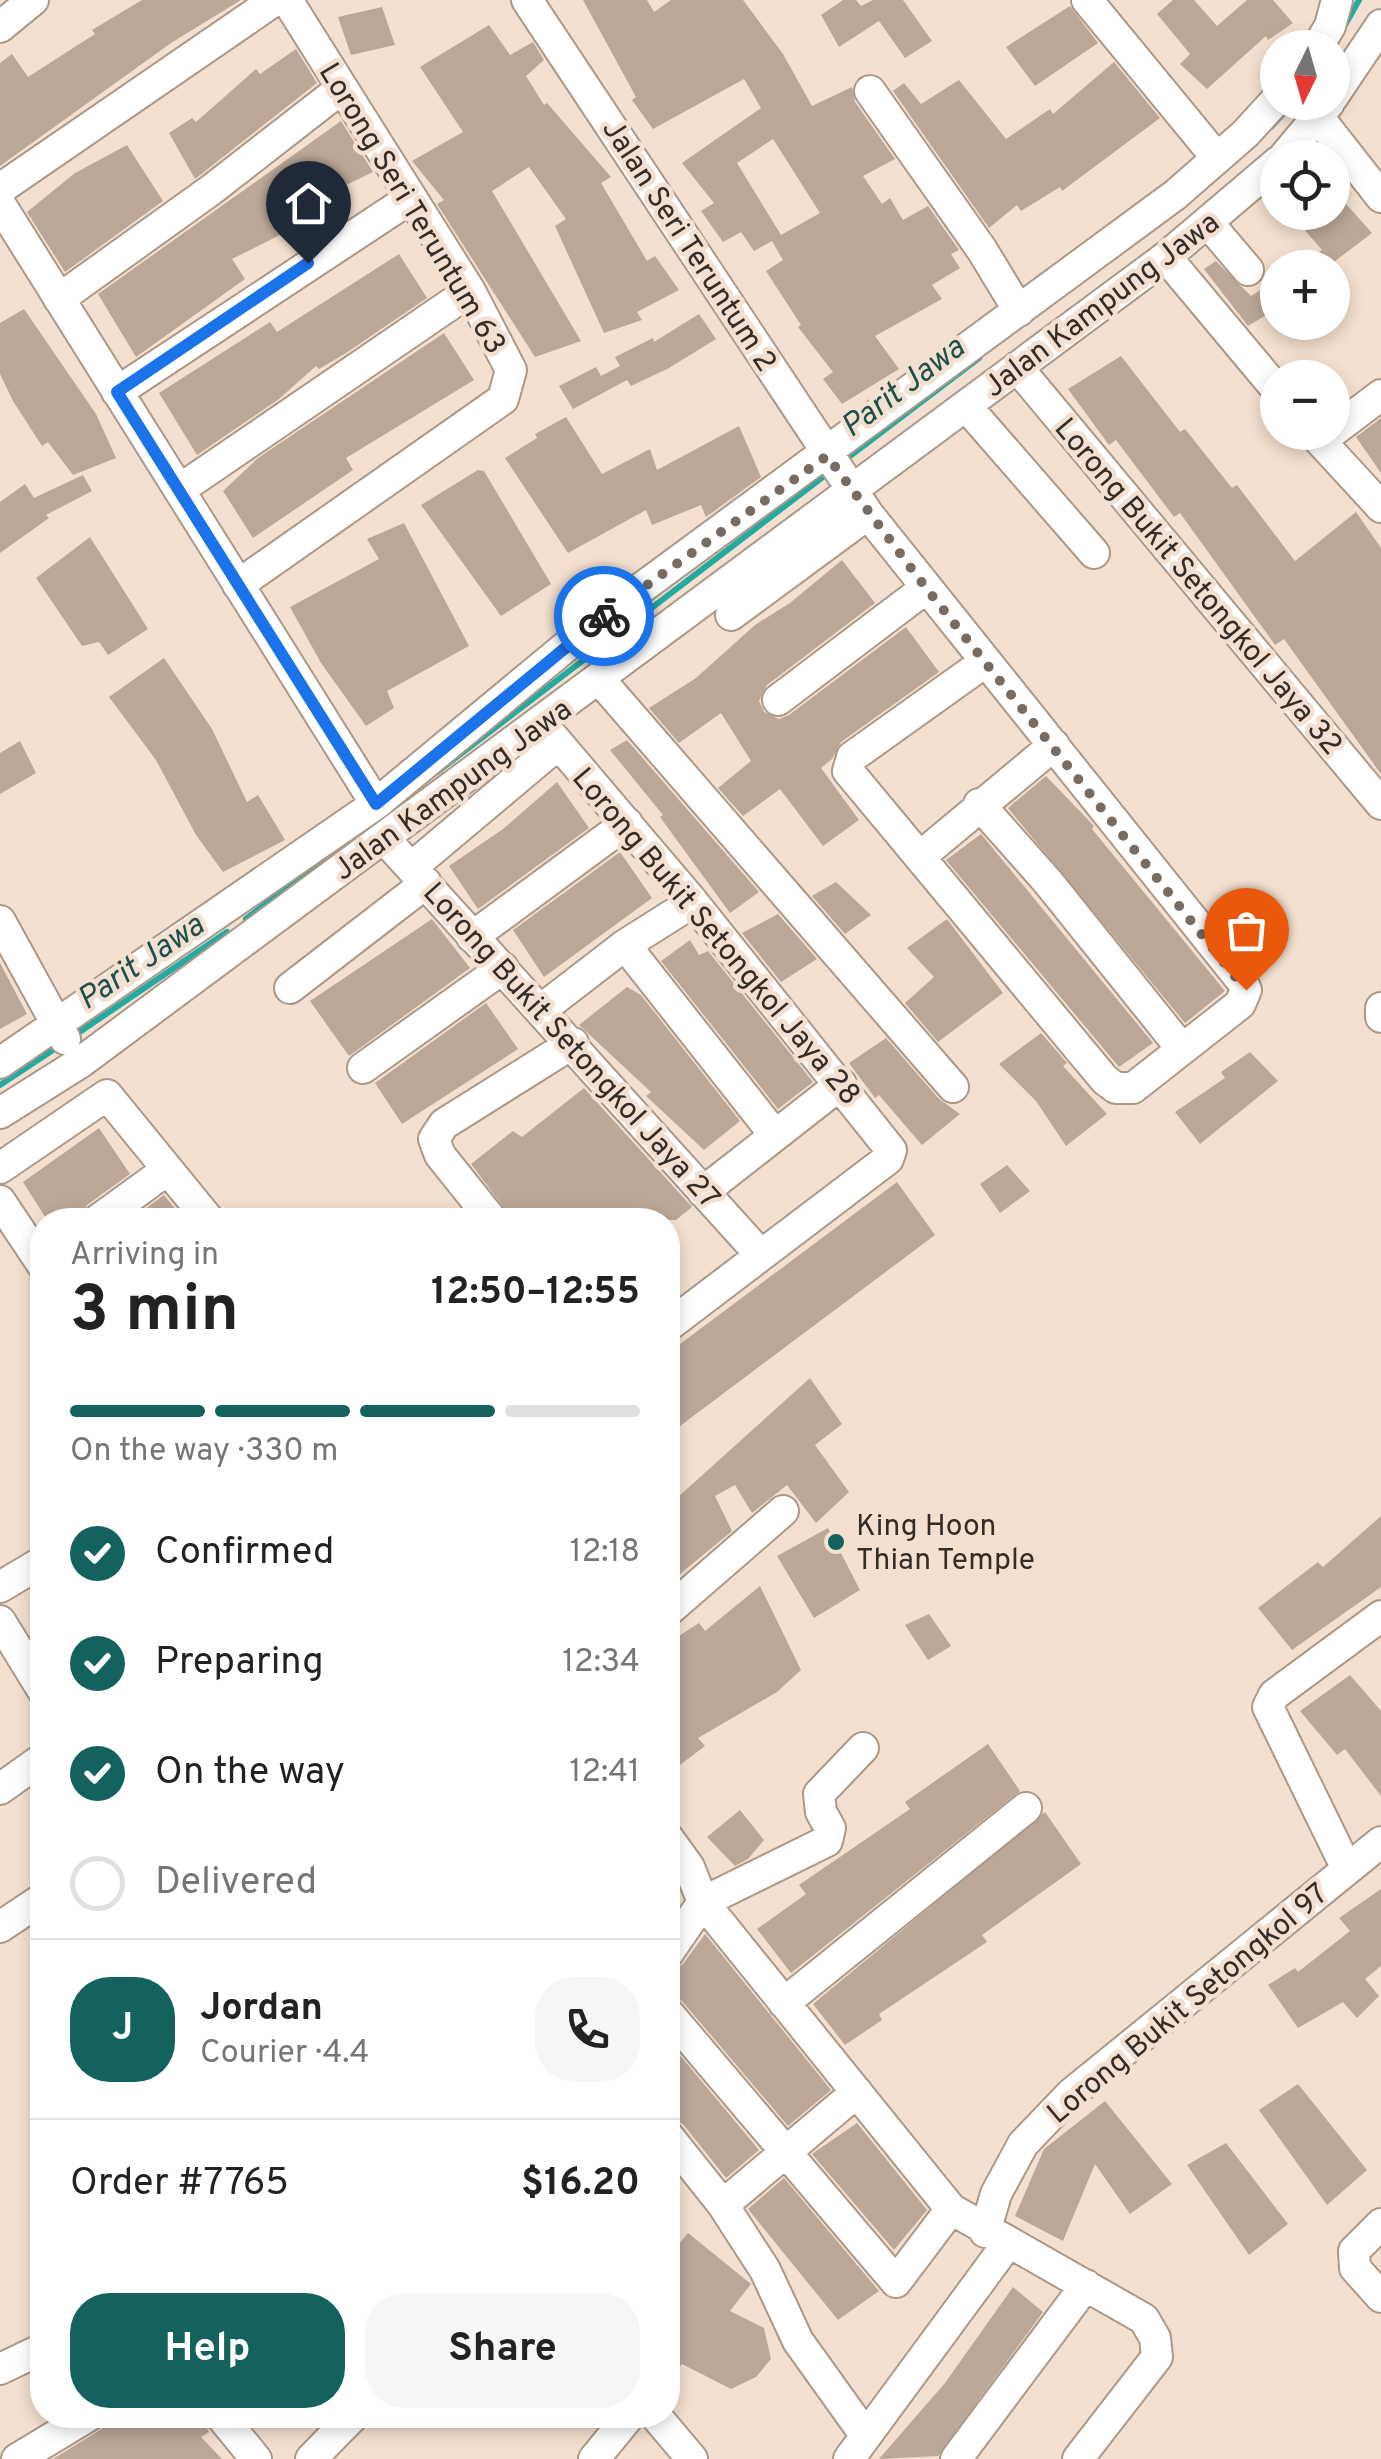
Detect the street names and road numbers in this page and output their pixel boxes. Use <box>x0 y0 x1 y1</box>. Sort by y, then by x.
street label: Lorong Seri Teruntum 63 <box>309 57 513 362</box>
street label: Jalan Seri Teruntum 2 <box>592 113 783 380</box>
street label: Jalan Kampung Jawa <box>977 205 1228 407</box>
street label: Lorong Bukit Setongkol Jaya 32 <box>1045 412 1349 764</box>
street label: Jalan Kampung Jawa <box>327 692 580 890</box>
street label: Lorong Bukit Setongkol Jaya 28 <box>563 761 867 1114</box>
street label: Lorong Bukit Setongkol Jaya 27 <box>414 876 727 1217</box>
street label: Lorong Bukit Setongkol 97 <box>1041 1877 1337 2133</box>

